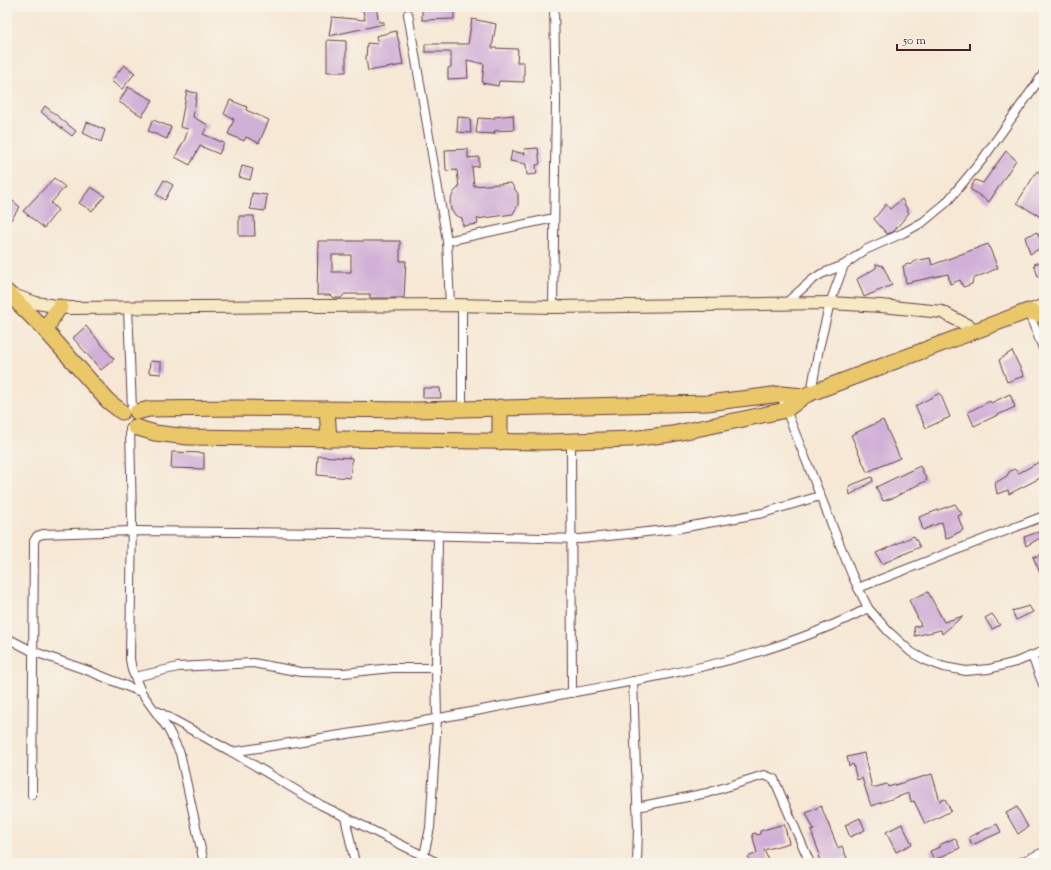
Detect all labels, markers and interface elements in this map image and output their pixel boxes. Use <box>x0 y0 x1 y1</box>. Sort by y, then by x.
scale bar <box>897 26 970 52</box>
text: 50 m <box>902 32 926 50</box>

